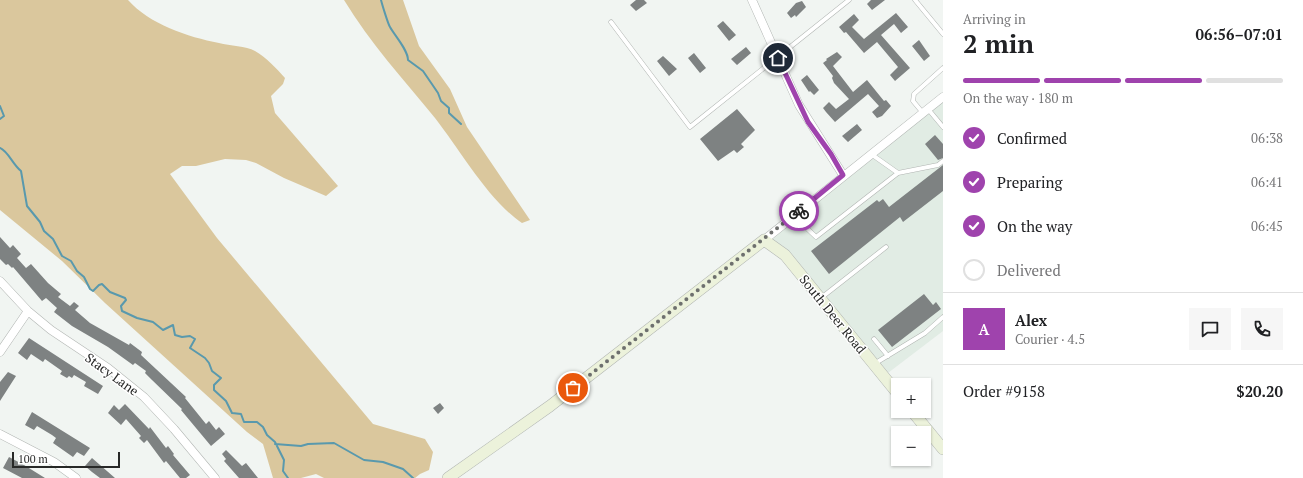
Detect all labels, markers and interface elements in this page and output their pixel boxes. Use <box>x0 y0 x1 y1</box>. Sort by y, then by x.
text: Arriving in <box>963 10 1026 28</box>
text: 06:56–07:01 <box>1196 24 1283 44</box>
text: 2 min <box>963 26 1034 60</box>
pin <box>761 41 795 75</box>
icon: home <box>767 47 789 69</box>
text: On the way · 180 m <box>963 89 1073 107</box>
icon: check <box>963 127 985 149</box>
text: Confirmed <box>997 128 1067 148</box>
text: 06:38 <box>1251 129 1283 147</box>
icon: check <box>963 171 985 193</box>
text: Preparing <box>997 172 1062 192</box>
text: 06:41 <box>1251 173 1283 191</box>
courier <box>779 191 819 231</box>
icon: bike <box>788 200 810 222</box>
icon: check <box>963 215 985 237</box>
text: On the way <box>997 216 1072 236</box>
text: 06:45 <box>1251 217 1283 235</box>
text: Delivered <box>997 260 1061 280</box>
street label: South Deer Road <box>796 271 870 357</box>
button: chat <box>1189 308 1231 350</box>
button: phone <box>1241 308 1283 350</box>
text: Alex <box>1015 310 1047 330</box>
text: A <box>979 319 989 339</box>
text: Courier · 4.5 <box>1015 330 1085 348</box>
street label: Stacy Lane <box>82 348 142 400</box>
pin <box>556 371 590 405</box>
icon: bag <box>562 377 584 399</box>
map controls <box>891 378 931 466</box>
button: + <box>891 378 931 418</box>
text: Order #9158 <box>963 381 1045 401</box>
text: $20.20 <box>1236 381 1283 401</box>
button: − <box>891 426 931 466</box>
scale bar <box>12 450 120 469</box>
text: 100 m <box>18 452 48 466</box>

